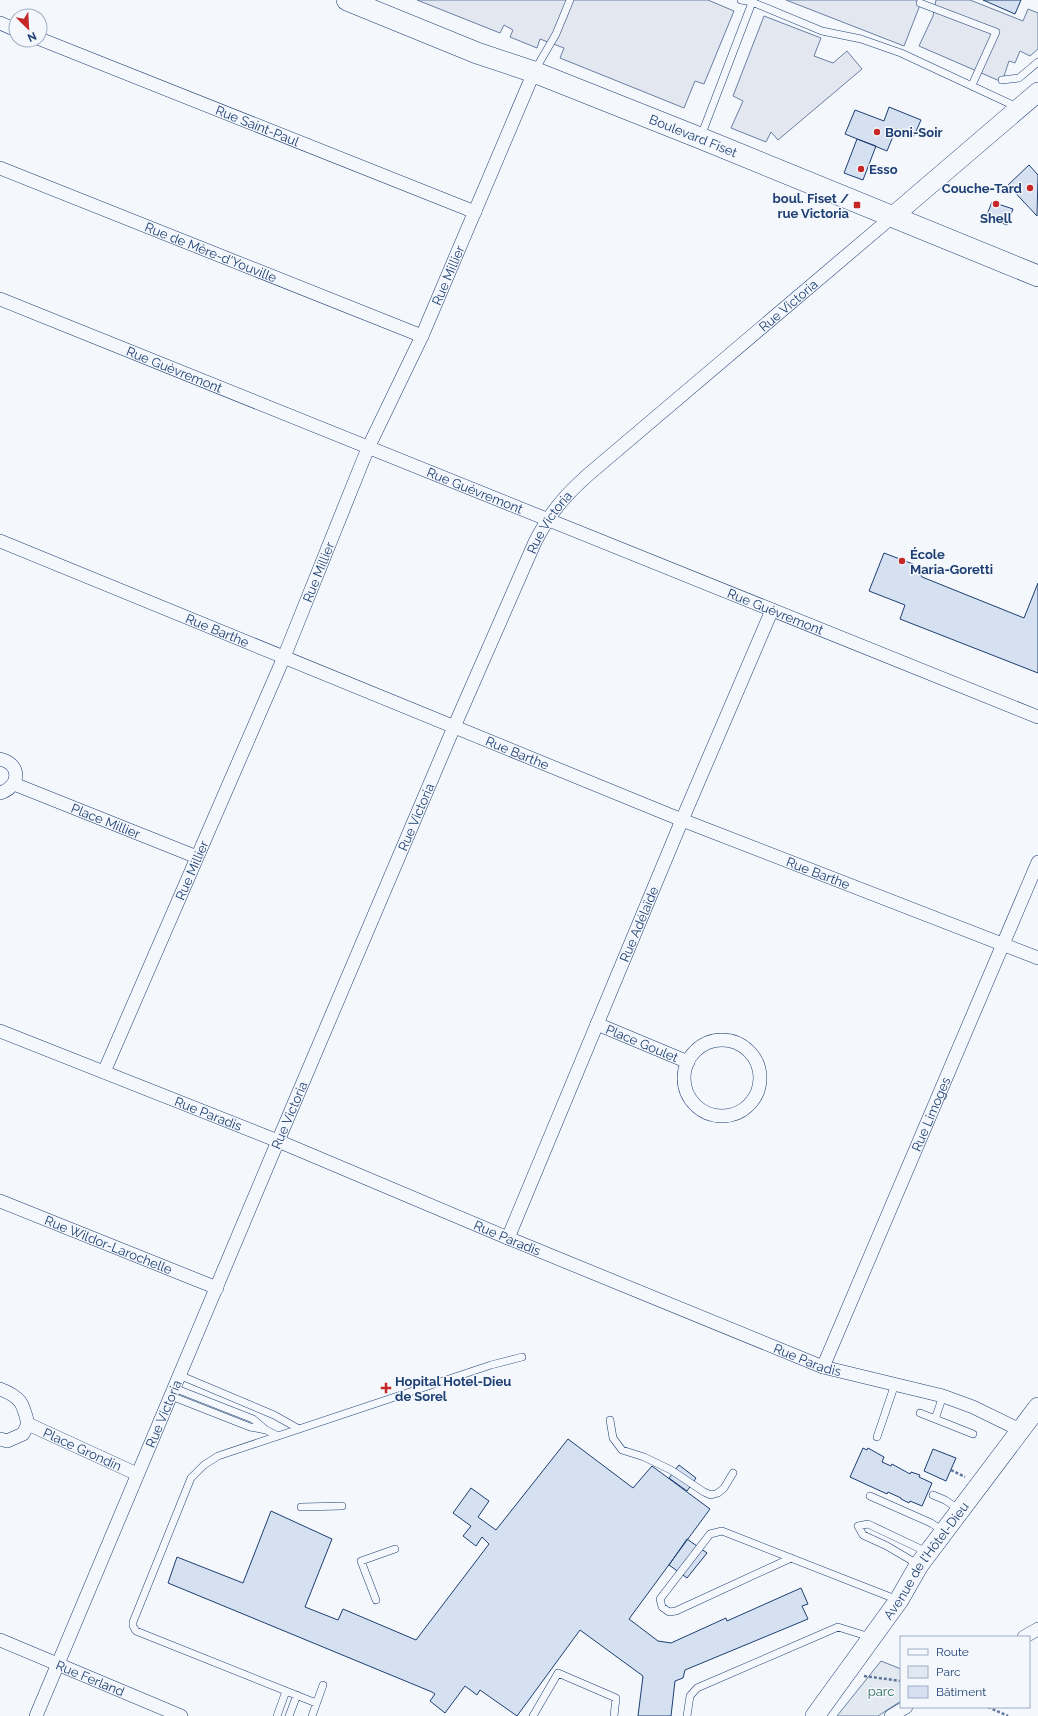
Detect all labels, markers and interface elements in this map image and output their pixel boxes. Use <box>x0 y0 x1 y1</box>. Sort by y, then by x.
north arrow <box>8 8 48 48</box>
text: N <box>25 29 38 44</box>
street label: Rue Saint-Paul <box>213 102 302 149</box>
street label: Boulevard Fiset <box>647 111 740 160</box>
place label: Boni-Soir <box>885 125 943 140</box>
marker: Boni-Soir <box>872 127 882 137</box>
place label: Esso <box>869 162 898 177</box>
marker: Esso <box>856 164 866 174</box>
place label: Couche-Tard <box>942 181 1022 196</box>
marker: Couche-Tard <box>1025 183 1035 193</box>
place label: boul. Fiset / rue Victoria <box>773 191 850 221</box>
marker: Shell <box>991 199 1001 209</box>
marker: boul. Fiset / rue Victoria <box>852 200 862 210</box>
place label: Shell <box>980 211 1013 226</box>
street label: Rue de Mère-d'Youville <box>143 219 279 285</box>
street label: Rue Millier <box>428 243 467 307</box>
street label: Rue Victoria <box>756 276 820 334</box>
street label: Rue Guèvremont <box>124 343 225 395</box>
street label: Rue Guèvremont <box>425 464 526 517</box>
street label: Rue Victoria <box>523 488 575 556</box>
street label: Rue Millier <box>299 539 337 604</box>
place label: École Maria-Goretti <box>910 547 993 577</box>
marker: École Maria-Goretti <box>897 556 907 566</box>
street label: Rue Guèvremont <box>725 585 826 638</box>
street label: Rue Barthe <box>184 610 252 650</box>
street label: Rue Barthe <box>484 733 552 772</box>
street label: Rue Victoria <box>395 781 437 853</box>
street label: Place Millier <box>69 800 143 841</box>
street label: Rue Millier <box>172 838 211 902</box>
street label: Rue Barthe <box>784 854 853 892</box>
street label: Rue Adélaïde <box>616 884 661 964</box>
street label: Place Goulet <box>604 1021 681 1065</box>
street label: Rue Limoges <box>908 1075 953 1153</box>
street label: Rue Victoria <box>268 1079 310 1151</box>
street label: Rue Paradis <box>172 1093 244 1133</box>
street label: Rue Wildor-Larochelle <box>43 1212 175 1277</box>
street label: Rue Paradis <box>472 1217 543 1258</box>
street label: Rue Paradis <box>772 1340 843 1379</box>
place label: Hopital Hotel-Dieu de Sorel <box>395 1374 511 1404</box>
street label: Rue Victoria <box>142 1378 184 1450</box>
marker: Hopital Hotel-Dieu de Sorel <box>380 1382 392 1394</box>
street label: Place Grondin <box>41 1425 124 1473</box>
street label: Avenue de l'Hôtel-Dieu <box>880 1499 971 1622</box>
legend <box>900 1636 1030 1708</box>
text: Route <box>936 1645 969 1659</box>
street label: Rue Ferland <box>54 1657 127 1699</box>
text: Parc <box>936 1665 961 1679</box>
park label: parc <box>868 1684 894 1699</box>
text: Bâtiment <box>936 1685 986 1699</box>

